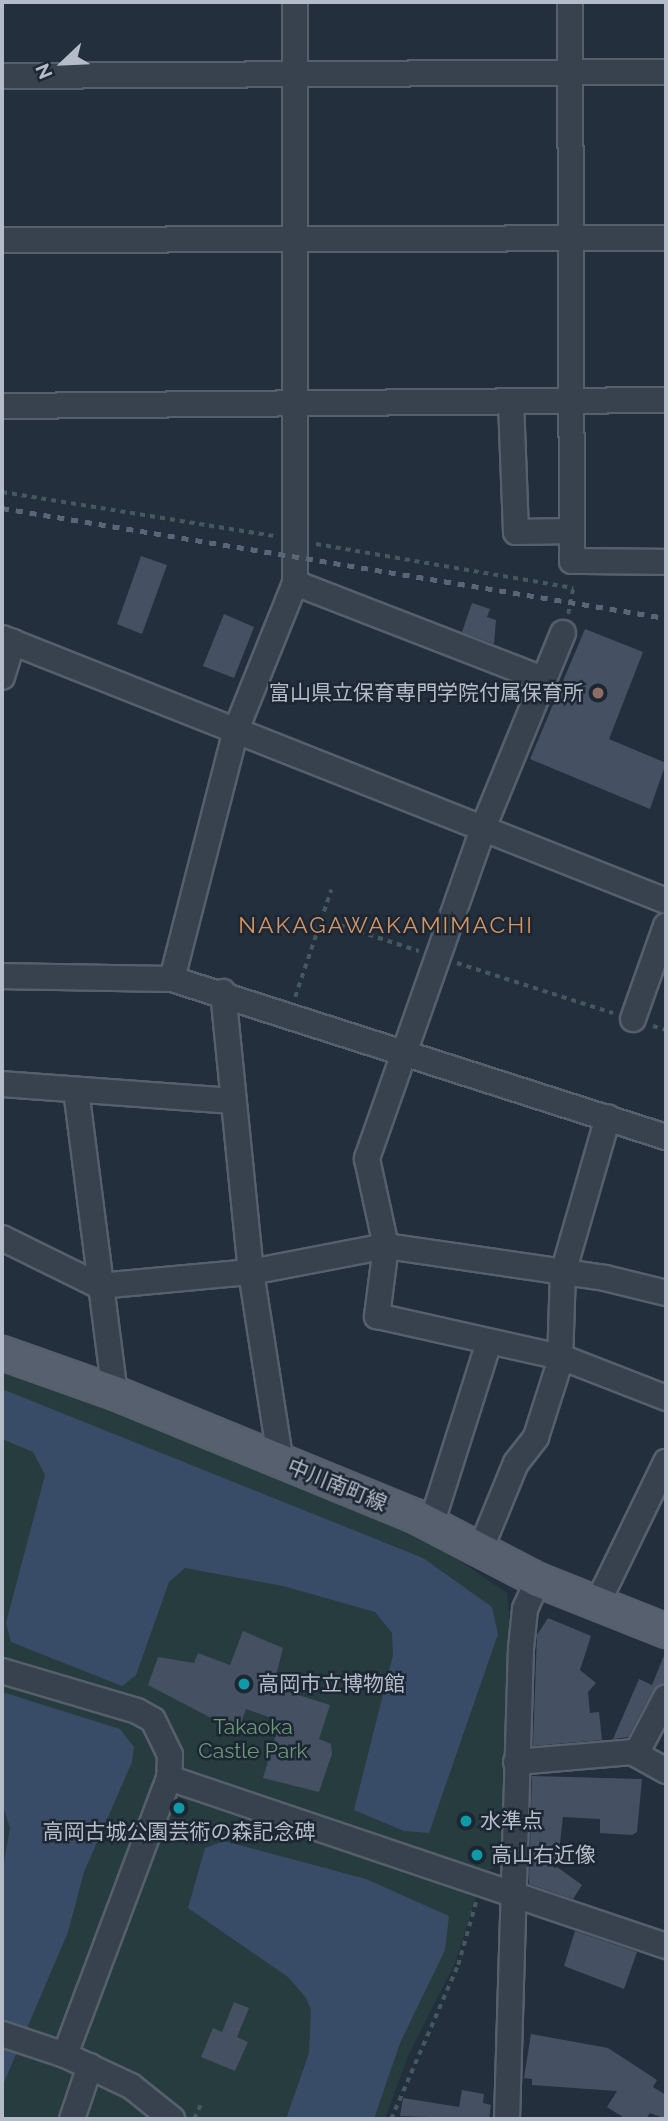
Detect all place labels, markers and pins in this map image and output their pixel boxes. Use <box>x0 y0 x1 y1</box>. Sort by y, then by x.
place label: 富山県立保育専門学院付属保育所 <box>269 680 584 706</box>
marker: 富山県立保育専門学院付属保育所 <box>590 685 606 701</box>
place label: 高岡市立博物館 <box>258 1671 405 1697</box>
marker: 高岡市立博物館 <box>236 1676 252 1692</box>
marker: 高岡古城公園芸術の森記念碑 <box>171 1800 187 1816</box>
place label: 水準点 <box>480 1808 543 1834</box>
marker: 水準点 <box>458 1813 474 1829</box>
place label: 高岡古城公園芸術の森記念碑 <box>43 1819 315 1845</box>
place label: 高山右近像 <box>491 1842 596 1868</box>
marker: 高山右近像 <box>469 1847 485 1863</box>

